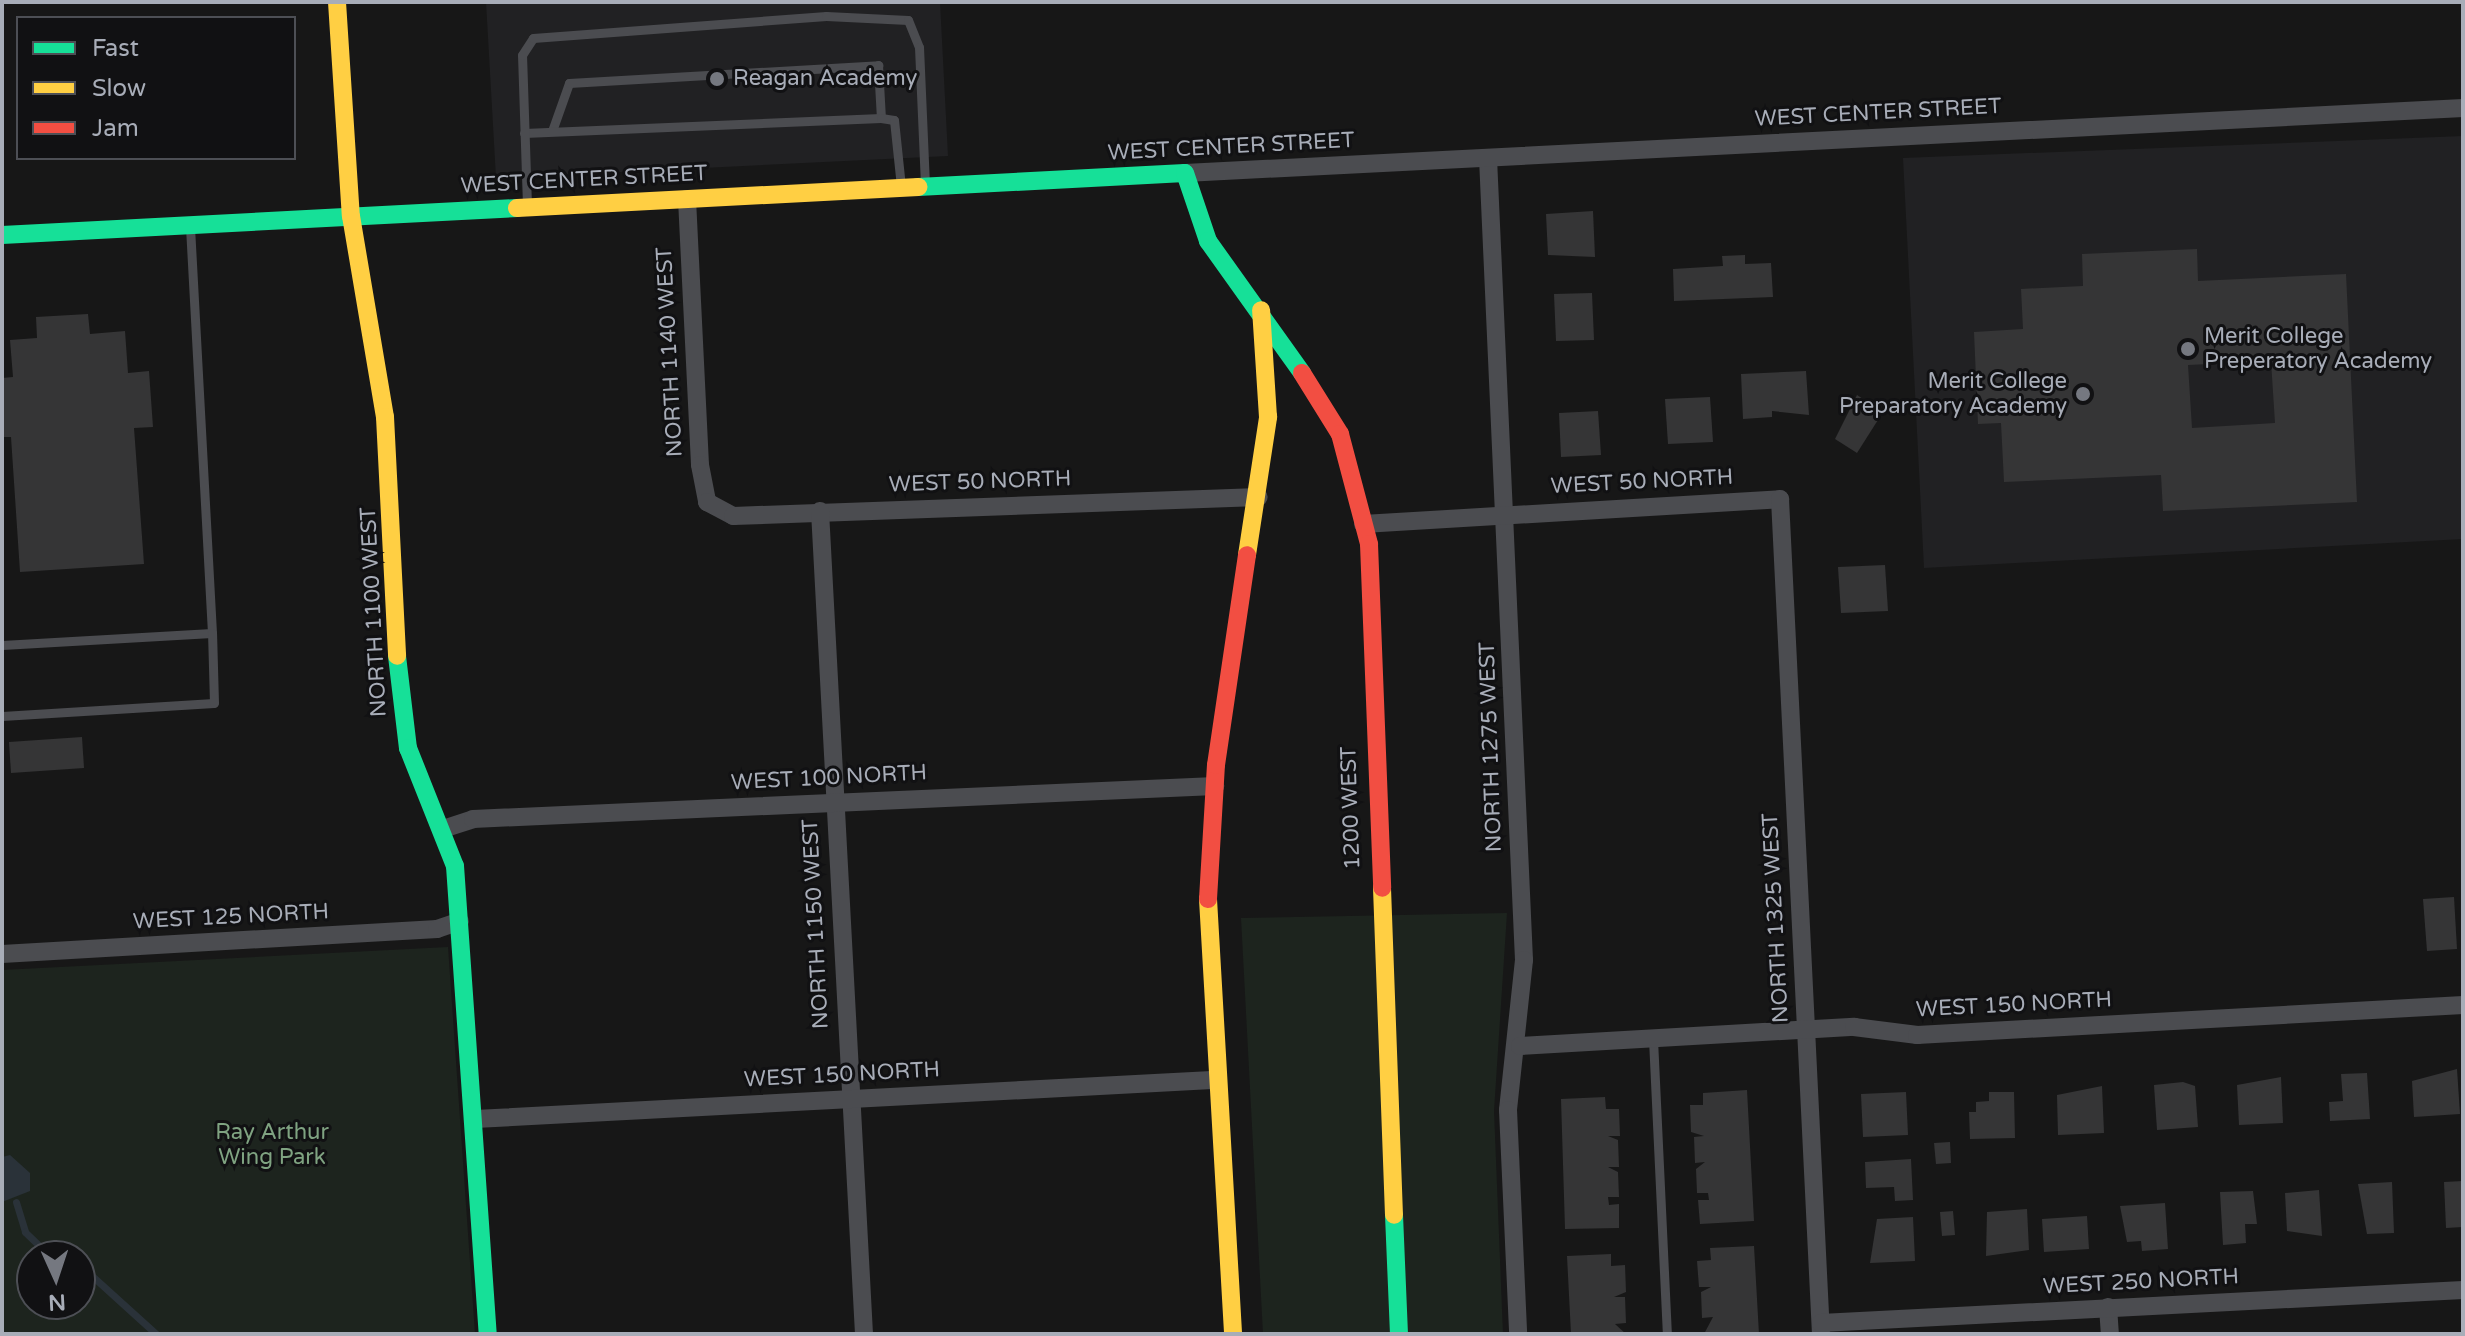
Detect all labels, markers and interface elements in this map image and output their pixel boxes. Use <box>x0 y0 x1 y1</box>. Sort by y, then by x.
legend <box>16 16 296 160</box>
text: Fast <box>92 34 139 63</box>
place label: Reagan Academy <box>733 66 917 92</box>
marker: Reagan Academy <box>708 70 726 88</box>
text: Slow <box>92 74 146 103</box>
street label: WEST CENTER STREET <box>1754 93 2002 133</box>
text: Jam <box>92 114 139 143</box>
street label: WEST CENTER STREET <box>1107 127 1355 167</box>
street label: WEST CENTER STREET <box>460 160 708 200</box>
street label: NORTH 1140 WEST <box>651 246 689 458</box>
place label: Merit College Preperatory Academy <box>2204 323 2432 374</box>
marker: Merit College Preperatory Academy <box>2179 340 2197 358</box>
place label: Merit College Preparatory Academy <box>1839 368 2067 420</box>
marker: Merit College Preparatory Academy <box>2074 385 2092 403</box>
street label: WEST 50 NORTH <box>1550 464 1734 500</box>
street label: WEST 50 NORTH <box>888 466 1072 498</box>
street label: NORTH 1100 WEST <box>355 506 393 718</box>
street label: NORTH 1275 WEST <box>1474 641 1508 853</box>
street label: 1200 WEST <box>1336 746 1366 870</box>
street label: WEST 100 NORTH <box>730 760 928 796</box>
street label: NORTH 1325 WEST <box>1757 812 1795 1024</box>
street label: NORTH 1150 WEST <box>797 818 835 1030</box>
street label: WEST 125 NORTH <box>132 899 330 935</box>
street label: WEST 150 NORTH <box>1915 987 2113 1023</box>
street label: WEST 150 NORTH <box>743 1057 941 1093</box>
park label: Ray Arthur Wing Park <box>215 1119 329 1170</box>
north arrow <box>16 1240 96 1320</box>
street label: WEST 250 NORTH <box>2042 1264 2240 1300</box>
text: N <box>48 1289 67 1315</box>

